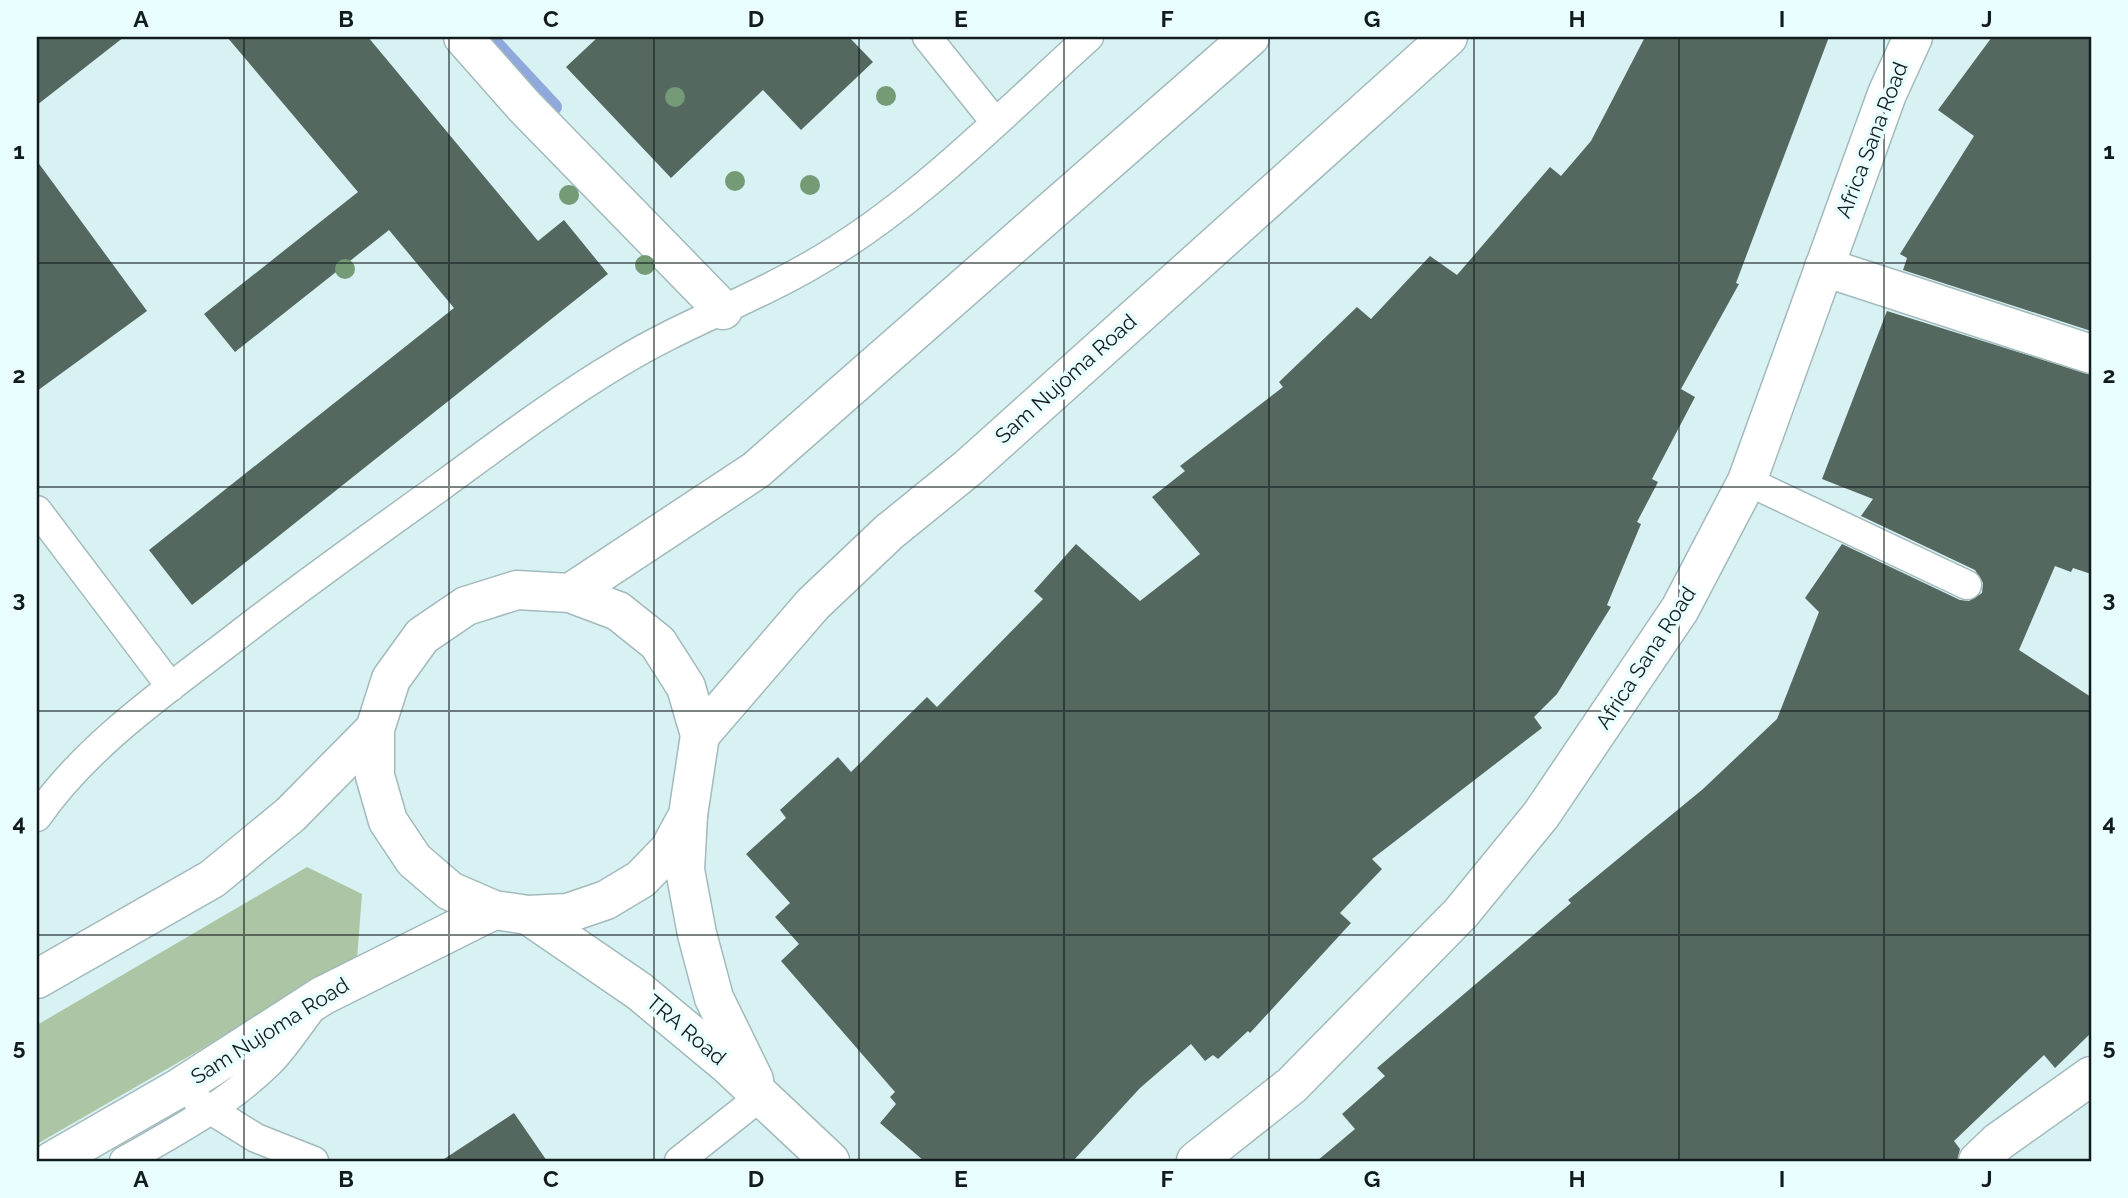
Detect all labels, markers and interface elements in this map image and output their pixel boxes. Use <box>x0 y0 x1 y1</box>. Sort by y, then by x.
text: A <box>133 5 149 32</box>
text: B <box>338 5 354 32</box>
text: C <box>543 5 559 32</box>
text: D <box>748 5 764 32</box>
text: E <box>954 5 968 32</box>
text: F <box>1160 5 1174 32</box>
text: G <box>1364 5 1380 32</box>
text: H <box>1568 5 1586 32</box>
text: I <box>1779 5 1785 32</box>
text: J <box>1981 5 1993 32</box>
street label: Africa Sana Road <box>1830 58 1913 221</box>
text: 1 <box>13 137 25 164</box>
text: 1 <box>2103 137 2115 164</box>
street label: Sam Nujoma Road <box>990 309 1141 449</box>
text: 2 <box>13 361 25 388</box>
text: 2 <box>2103 361 2115 388</box>
street label: Africa Sana Road <box>1590 582 1701 734</box>
text: 3 <box>13 585 25 612</box>
text: 3 <box>2103 585 2115 612</box>
text: 4 <box>12 809 26 836</box>
text: 4 <box>2102 809 2116 836</box>
street label: Sam Nujoma Road <box>186 972 353 1089</box>
street label: TRA Road <box>642 989 731 1070</box>
text: 5 <box>13 1033 26 1060</box>
text: 5 <box>2103 1033 2116 1060</box>
text: A <box>133 1165 149 1192</box>
text: B <box>338 1165 354 1192</box>
text: C <box>543 1165 559 1192</box>
text: D <box>748 1165 764 1192</box>
text: E <box>954 1165 968 1192</box>
text: F <box>1160 1165 1174 1192</box>
text: G <box>1364 1165 1380 1192</box>
text: H <box>1568 1165 1586 1192</box>
text: I <box>1779 1165 1785 1192</box>
text: J <box>1981 1165 1993 1192</box>

